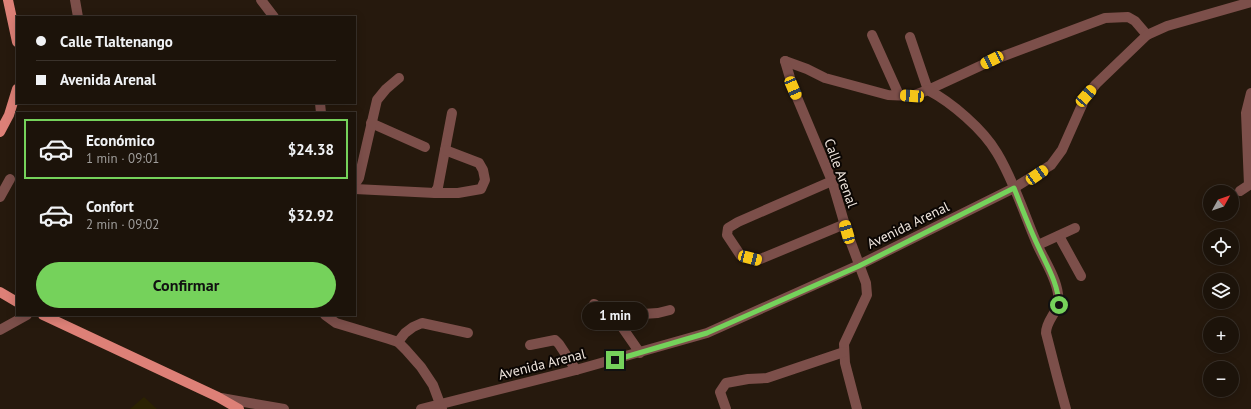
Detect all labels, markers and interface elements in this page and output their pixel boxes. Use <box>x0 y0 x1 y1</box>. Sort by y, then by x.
text: Calle Tlaltenango <box>60 32 173 51</box>
car <box>979 49 1005 71</box>
text: Avenida Arenal <box>60 70 156 89</box>
car <box>783 75 803 101</box>
car <box>1074 83 1098 109</box>
car <box>900 89 924 103</box>
icon: car <box>38 131 74 167</box>
text: Económico <box>86 131 155 150</box>
street label: Calle Arenal <box>820 136 862 210</box>
text: $24.38 <box>288 140 334 159</box>
text: 1 min · 09:01 <box>86 150 159 167</box>
car <box>1024 163 1050 187</box>
north arrow <box>1203 185 1239 221</box>
map controls <box>1203 185 1239 397</box>
icon: car <box>38 197 74 233</box>
text: Confort <box>86 197 134 216</box>
street label: Avenida Arenal <box>864 197 952 253</box>
text: $32.92 <box>288 206 334 225</box>
text: 2 min · 09:02 <box>86 216 159 233</box>
car <box>838 219 856 245</box>
button: locate <box>1203 229 1239 265</box>
car <box>737 249 763 267</box>
button: Confirmar <box>36 262 336 308</box>
button: layers <box>1203 273 1239 309</box>
route start <box>1050 296 1068 314</box>
callout: 1 min <box>582 302 648 330</box>
text: 1 min <box>599 307 631 324</box>
button: + <box>1203 317 1239 353</box>
street label: Avenida Arenal <box>496 344 588 384</box>
route end <box>606 351 624 369</box>
button: − <box>1203 361 1239 397</box>

